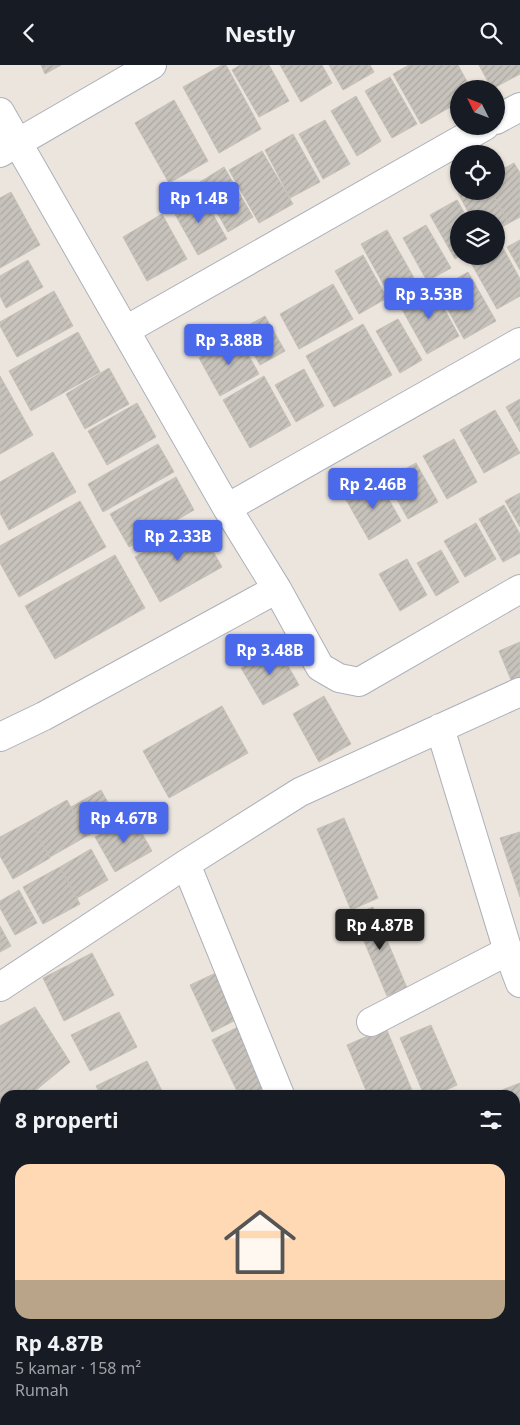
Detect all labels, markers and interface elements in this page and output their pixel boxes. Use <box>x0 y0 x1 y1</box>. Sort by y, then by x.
text: Nestly <box>225 18 295 48</box>
icon: back <box>15 19 43 47</box>
icon: search <box>477 19 505 47</box>
north arrow <box>450 80 505 135</box>
map controls <box>450 80 505 265</box>
button: locate <box>450 145 505 200</box>
pin: Rp 1.4B <box>153 181 245 224</box>
text: Rp 1.4B <box>170 187 228 209</box>
button: layers <box>450 210 505 265</box>
pin: Rp 3.53B <box>377 277 481 320</box>
text: Rp 3.53B <box>395 283 463 305</box>
pin: Rp 3.88B <box>177 323 281 366</box>
text: Rp 3.88B <box>195 329 263 351</box>
pin: Rp 2.46B <box>321 467 425 510</box>
text: Rp 2.46B <box>339 473 407 495</box>
pin: Rp 2.33B <box>126 519 230 562</box>
text: Rp 2.33B <box>144 525 212 547</box>
pin: Rp 3.48B <box>218 633 322 676</box>
text: Rp 3.48B <box>236 639 304 661</box>
pin: Rp 4.67B <box>72 801 176 844</box>
text: Rp 4.67B <box>90 807 158 829</box>
pin: Rp 4.87B <box>328 909 432 951</box>
text: Rp 4.87B <box>346 914 414 936</box>
text: 8 properti <box>15 1106 118 1134</box>
icon: filters <box>477 1106 505 1134</box>
icon: home <box>215 1197 305 1287</box>
text: Rp 4.87B <box>15 1329 103 1357</box>
text: 5 kamar · 158 m² <box>15 1357 141 1379</box>
text: Rumah <box>15 1379 69 1401</box>

